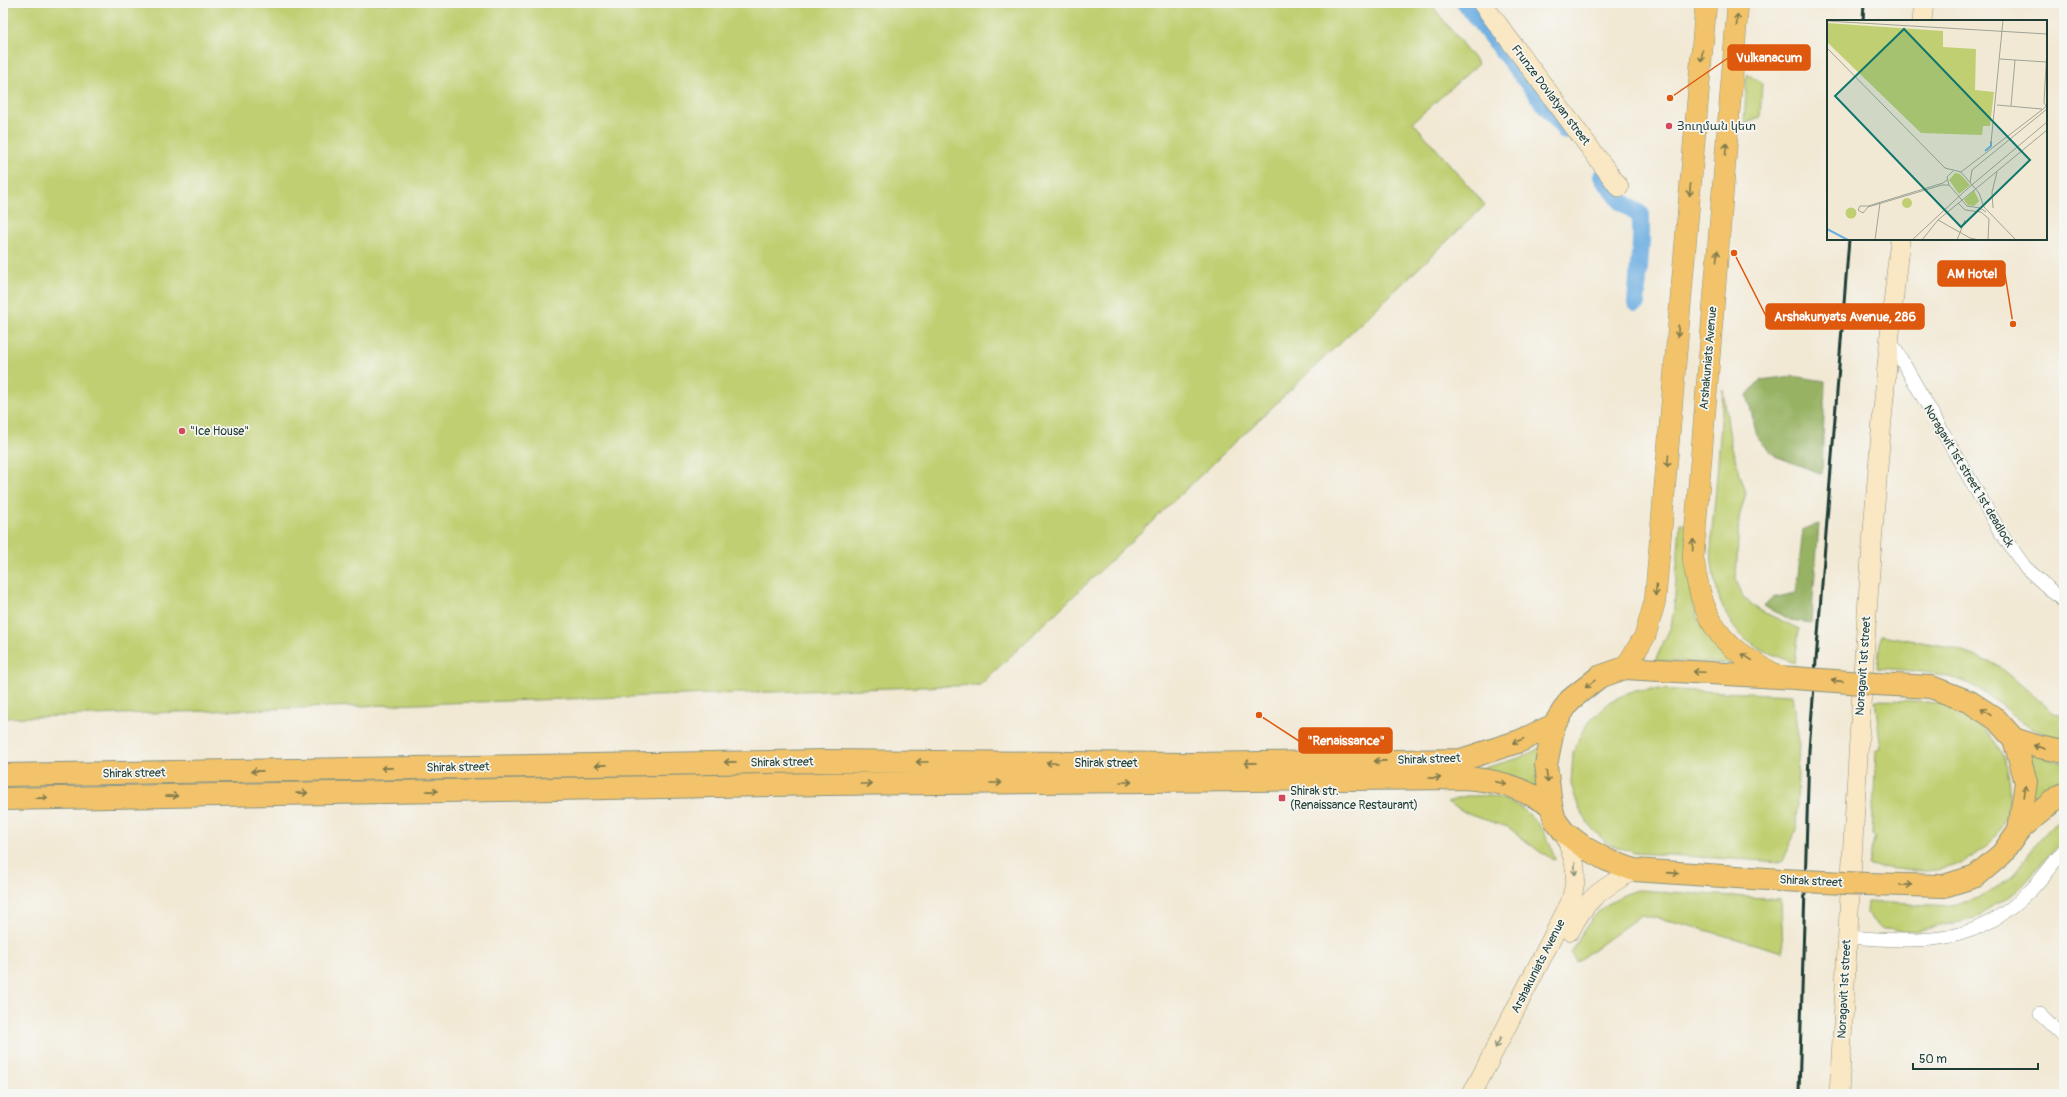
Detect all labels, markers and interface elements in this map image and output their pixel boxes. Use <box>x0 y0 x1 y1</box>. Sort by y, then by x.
one-way arrow <box>1733 14 1741 27</box>
inset map <box>1827 20 2047 240</box>
street label: Frunze Dovlatyan street <box>1508 42 1593 149</box>
callout: Vulkanacum <box>1728 45 1810 70</box>
one-way arrow <box>1698 49 1705 62</box>
text: Vulkanacum <box>1736 50 1803 66</box>
place label: Յուղման կետ <box>1677 119 1756 134</box>
marker: Յուղման կետ <box>1664 121 1674 131</box>
one-way arrow <box>1722 143 1730 156</box>
one-way arrow <box>1686 183 1693 196</box>
one-way arrow <box>1713 250 1720 263</box>
callout: AM Hotel <box>1938 261 2005 286</box>
text: AM Hotel <box>1947 266 1997 282</box>
callout: Arshakunyats Avenue, 286 <box>1766 304 1924 329</box>
street label: Arshakuniats Avenue <box>1697 306 1720 410</box>
text: Arshakunyats Avenue, 286 <box>1774 309 1916 325</box>
one-way arrow <box>1674 324 1681 337</box>
street label: Noragavit 1st street 1st deadlock <box>1920 402 2017 550</box>
place label: "Ice House" <box>190 424 249 439</box>
marker: "Ice House" <box>177 426 187 436</box>
one-way arrow <box>1664 454 1671 467</box>
one-way arrow <box>1690 539 1697 552</box>
one-way arrow <box>1652 583 1660 596</box>
street label: Noragavit 1st street <box>1853 616 1874 716</box>
one-way arrow <box>1742 653 1753 661</box>
one-way arrow <box>1693 669 1706 676</box>
one-way arrow <box>1831 677 1844 684</box>
one-way arrow <box>1584 680 1595 688</box>
one-way arrow <box>1980 708 1991 716</box>
callout: "Renaissance" <box>1299 728 1392 753</box>
text: "Renaissance" <box>1307 733 1385 749</box>
one-way arrow <box>1513 738 1525 746</box>
one-way arrow <box>2032 743 2045 750</box>
street label: Shirak street <box>1397 751 1461 768</box>
street label: Shirak street <box>750 754 814 771</box>
street label: Shirak street <box>1074 756 1138 771</box>
one-way arrow <box>1374 757 1387 765</box>
one-way arrow <box>916 758 929 765</box>
street label: Shirak street <box>426 759 490 776</box>
one-way arrow <box>724 759 737 766</box>
one-way arrow <box>1046 759 1059 767</box>
one-way arrow <box>1244 759 1257 767</box>
one-way arrow <box>595 761 608 769</box>
one-way arrow <box>381 764 394 772</box>
street label: Shirak street <box>102 765 166 782</box>
one-way arrow <box>251 767 264 774</box>
one-way arrow <box>1544 770 1551 783</box>
one-way arrow <box>1428 774 1441 782</box>
one-way arrow <box>1119 778 1132 786</box>
one-way arrow <box>989 779 1002 787</box>
one-way arrow <box>859 780 872 788</box>
one-way arrow <box>1494 780 1507 787</box>
place label: Shirak str. (Renaissance Restaurant) <box>1290 784 1418 813</box>
one-way arrow <box>2021 785 2029 798</box>
one-way arrow <box>425 787 438 795</box>
one-way arrow <box>295 790 308 797</box>
one-way arrow <box>165 792 178 800</box>
marker: Shirak str. (Renaissance Restaurant) <box>1277 793 1287 803</box>
one-way arrow <box>35 794 48 802</box>
one-way arrow <box>1572 862 1579 875</box>
one-way arrow <box>1666 869 1679 876</box>
street label: Shirak street <box>1779 872 1843 891</box>
one-way arrow <box>1899 881 1912 889</box>
street label: Arshakuniats Avenue <box>1508 917 1569 1016</box>
street label: Noragavit 1st street <box>1834 939 1855 1039</box>
one-way arrow <box>1494 1037 1502 1049</box>
scale bar <box>1913 1045 2038 1071</box>
text: 50 m <box>1919 1052 1947 1067</box>

